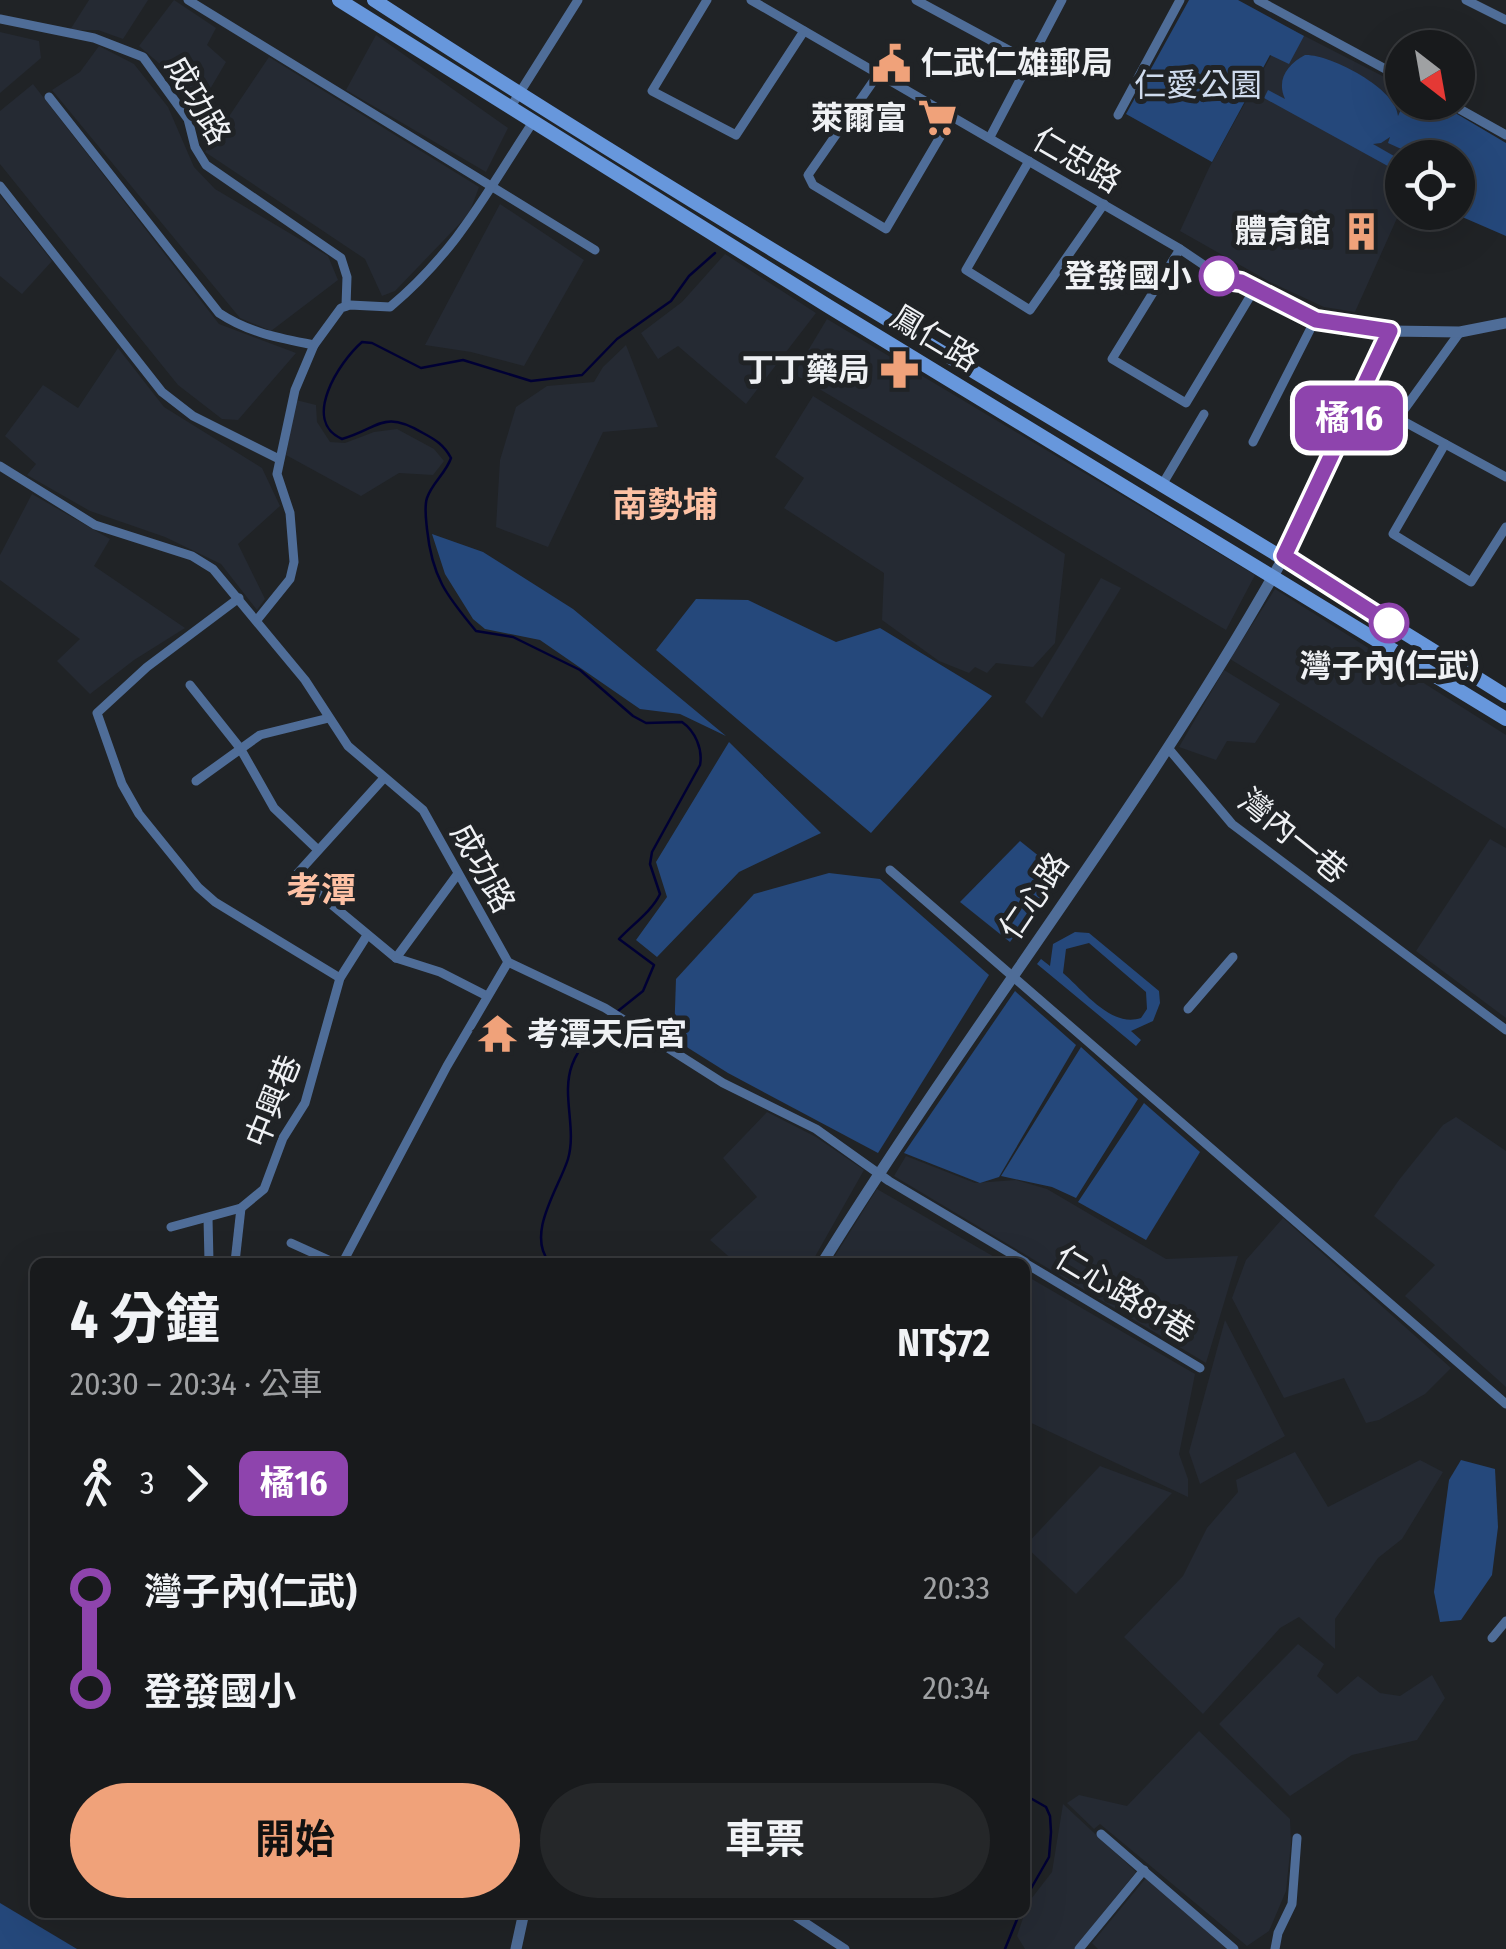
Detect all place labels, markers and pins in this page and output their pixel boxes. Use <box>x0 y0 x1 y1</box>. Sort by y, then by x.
public building icon: 仁武仁雄郵局 <box>870 42 912 84</box>
place label: 仁武仁雄郵局 <box>921 44 1113 82</box>
supermarket icon: 萊爾富 <box>916 97 958 139</box>
place label: 萊爾富 <box>811 99 907 137</box>
building icon: 體育館 <box>1340 210 1382 252</box>
place label: 體育館 <box>1235 212 1331 250</box>
place label: 登發國小 <box>1064 257 1192 295</box>
marker: 登發國小 <box>1200 257 1238 295</box>
pharmacy icon: 丁丁藥局 <box>879 349 921 391</box>
place label: 丁丁藥局 <box>742 351 870 389</box>
marker: 灣子內(仁武) <box>1370 604 1408 642</box>
place label: 灣子內(仁武) <box>1299 647 1479 685</box>
temple icon: 考潭天后宮 <box>476 1013 518 1055</box>
place label: 考潭天后宮 <box>527 1015 687 1053</box>

